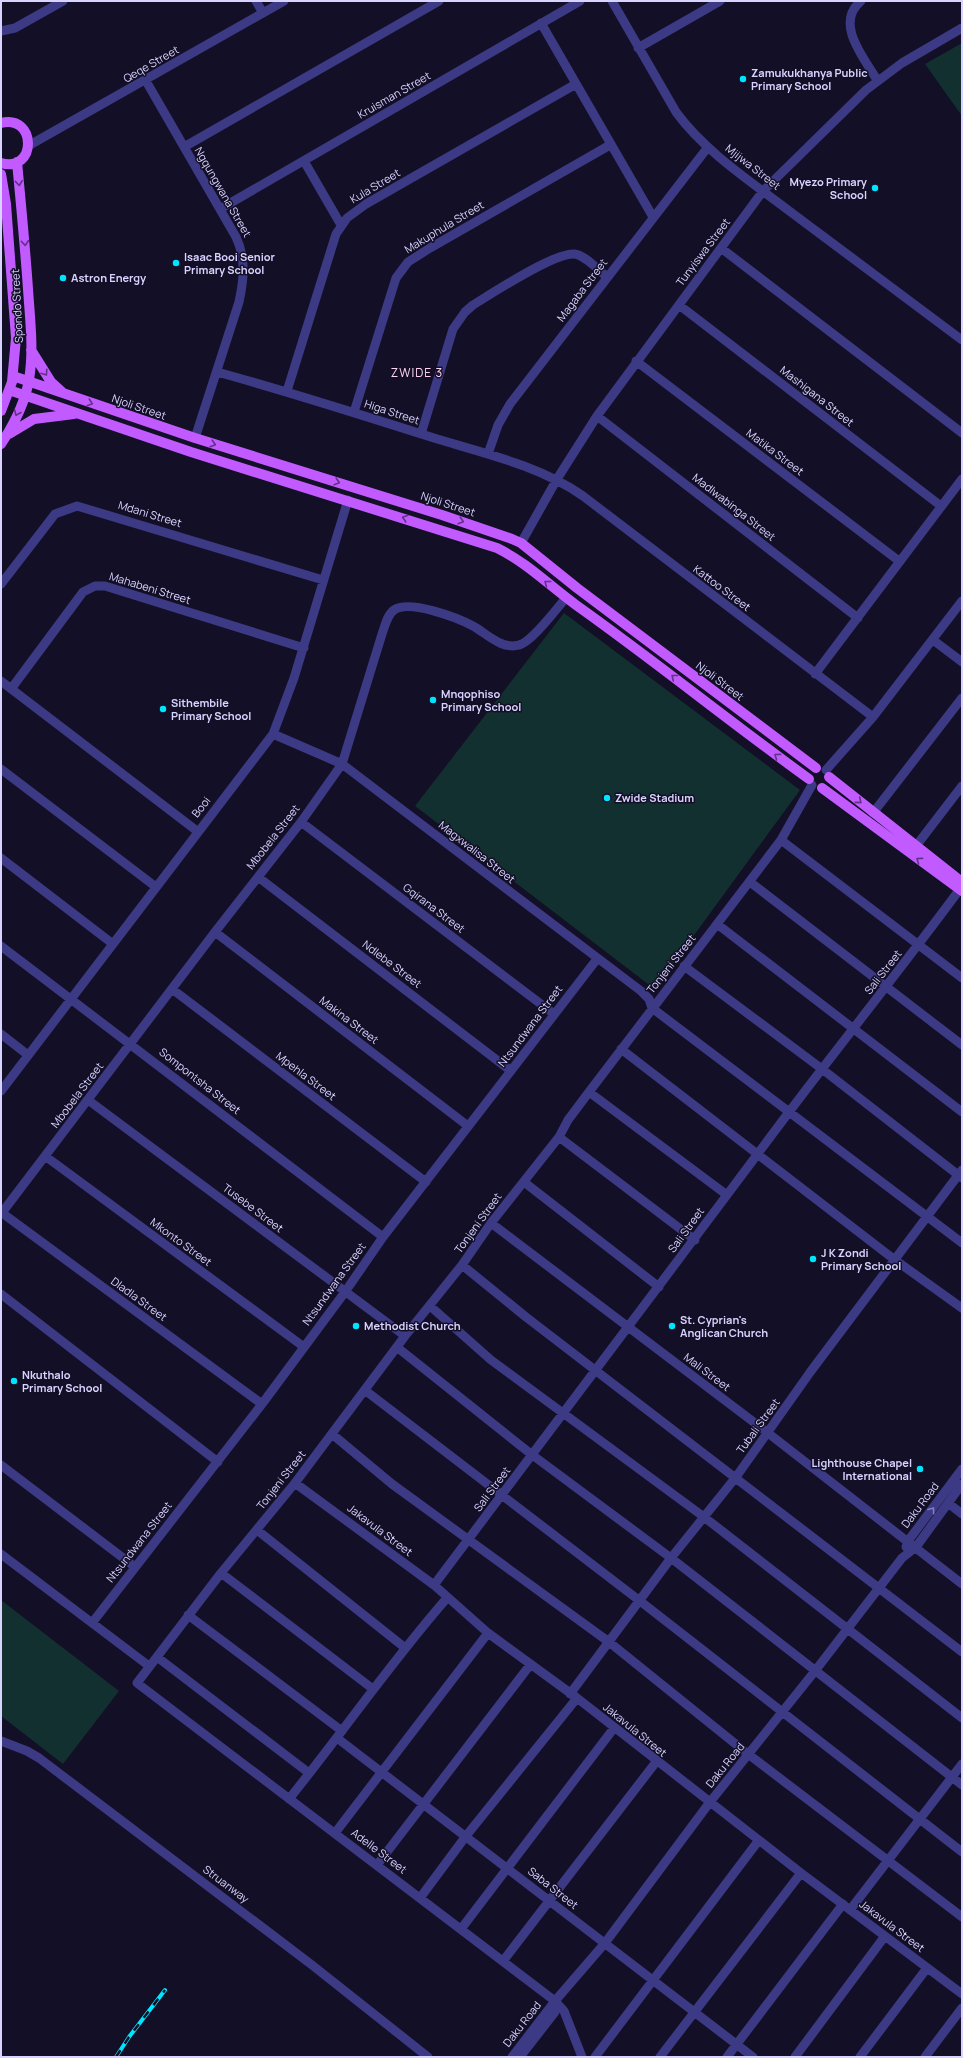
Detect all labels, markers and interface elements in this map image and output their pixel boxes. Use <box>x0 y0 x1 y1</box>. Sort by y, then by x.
street label: Qeqe Street <box>120 42 181 86</box>
place label: Zamukukhanya Public Primary School <box>751 65 868 93</box>
street label: Kruisman Street <box>355 68 433 122</box>
marker: Zamukukhanya Public Primary School <box>738 74 748 84</box>
street label: Mjijwa Street <box>723 140 784 193</box>
street label: Ngqungwana Street <box>192 144 255 239</box>
street label: Kula Street <box>347 165 403 206</box>
place label: Myezo Primary School <box>790 174 868 202</box>
one-way arrow <box>15 180 24 186</box>
marker: Myezo Primary School <box>870 183 880 193</box>
street label: Makuphula Street <box>401 197 486 256</box>
street label: Tunyiswa Street <box>672 215 733 289</box>
one-way arrow <box>20 240 29 246</box>
place label: Isaac Booi Senior Primary School <box>184 249 276 277</box>
street label: Magaba Street <box>553 255 610 324</box>
marker: Isaac Booi Senior Primary School <box>171 258 181 268</box>
street label: Spondo Street <box>7 269 26 343</box>
place label: Astron Energy <box>71 270 147 285</box>
marker: Astron Energy <box>58 273 68 283</box>
street label: Mashigana Street <box>777 362 857 429</box>
district label: ZWIDE 3 <box>391 364 443 381</box>
one-way arrow <box>40 369 48 376</box>
street label: Njoli Street <box>110 390 168 423</box>
street label: Higa Street <box>363 396 422 428</box>
one-way arrow <box>86 398 93 406</box>
one-way arrow <box>14 409 22 416</box>
street label: Matika Street <box>743 425 807 478</box>
one-way arrow <box>209 439 216 448</box>
street label: Madlwabinga Street <box>690 469 779 544</box>
one-way arrow <box>334 477 341 486</box>
street label: Njoli Street <box>419 488 477 519</box>
street label: Mdani Street <box>117 497 184 530</box>
one-way arrow <box>402 514 409 523</box>
one-way arrow <box>458 516 465 525</box>
street label: Kattoo Street <box>691 561 754 614</box>
street label: Mahabeni Street <box>108 568 193 607</box>
one-way arrow <box>545 581 552 588</box>
street label: Njoli Street <box>693 658 747 704</box>
one-way arrow <box>672 675 679 682</box>
place label: Mnqophiso Primary School <box>441 686 521 714</box>
place label: Sithembile Primary School <box>171 695 251 723</box>
marker: Mnqophiso Primary School <box>428 695 438 705</box>
marker: Sithembile Primary School <box>158 704 168 714</box>
one-way arrow <box>775 754 782 761</box>
place label: Zwide Stadium <box>615 790 694 805</box>
street label: Booi <box>188 793 213 820</box>
marker: Zwide Stadium <box>602 793 612 803</box>
one-way arrow <box>854 797 862 804</box>
street label: Mbobela Street <box>243 801 303 872</box>
street label: Magxwalisa Street <box>436 817 519 886</box>
one-way arrow <box>917 857 924 864</box>
street label: Gqirana Street <box>400 879 468 936</box>
street label: Tonjeni Street <box>643 931 698 996</box>
street label: Ndlebe Street <box>360 936 425 991</box>
street label: Sali Street <box>861 946 905 997</box>
street label: Ntsundwana Street <box>494 982 565 1070</box>
street label: Makina Street <box>317 992 382 1047</box>
street label: Sompontsha Street <box>156 1044 244 1117</box>
street label: Mpehla Street <box>273 1048 340 1103</box>
street label: Mbobela Street <box>47 1059 106 1131</box>
street label: Tusebe Street <box>220 1180 287 1235</box>
street label: Tonjeni Street <box>451 1189 505 1256</box>
street label: Sali Street <box>664 1204 707 1255</box>
street label: Mkonto Street <box>147 1214 215 1269</box>
street label: Ntsundwana Street <box>299 1239 369 1328</box>
place label: J K Zondi Primary School <box>821 1245 901 1273</box>
marker: J K Zondi Primary School <box>808 1254 818 1264</box>
street label: Dladla Street <box>108 1273 170 1324</box>
place label: St. Cyprian's Anglican Church <box>680 1312 768 1340</box>
place label: Methodist Church <box>364 1318 461 1333</box>
marker: Methodist Church <box>351 1321 361 1331</box>
marker: St. Cyprian's Anglican Church <box>667 1321 677 1331</box>
street label: Mali Street <box>681 1349 734 1394</box>
place label: Nkuthalo Primary School <box>22 1367 102 1395</box>
marker: Nkuthalo Primary School <box>9 1376 19 1386</box>
street label: Tubali Street <box>732 1395 783 1456</box>
street label: Tonjeni Street <box>253 1447 308 1512</box>
place label: Lighthouse Chapel International <box>811 1455 912 1483</box>
street label: Sali Street <box>470 1463 513 1514</box>
marker: Lighthouse Chapel International <box>915 1464 925 1474</box>
street label: Daku Road <box>897 1479 942 1531</box>
street label: Ntsundwana Street <box>102 1498 175 1585</box>
street label: Jakavula Street <box>345 1500 416 1559</box>
one-way arrow <box>927 1508 934 1515</box>
street label: Jakavula Street <box>600 1699 670 1760</box>
street label: Daku Road <box>702 1739 747 1790</box>
street label: Adelle Street <box>348 1825 410 1876</box>
street label: Struanway <box>200 1861 253 1906</box>
street label: Saba Street <box>525 1863 582 1912</box>
street label: Jakavula Street <box>857 1896 928 1955</box>
street label: Daku Road <box>499 1998 544 2049</box>

